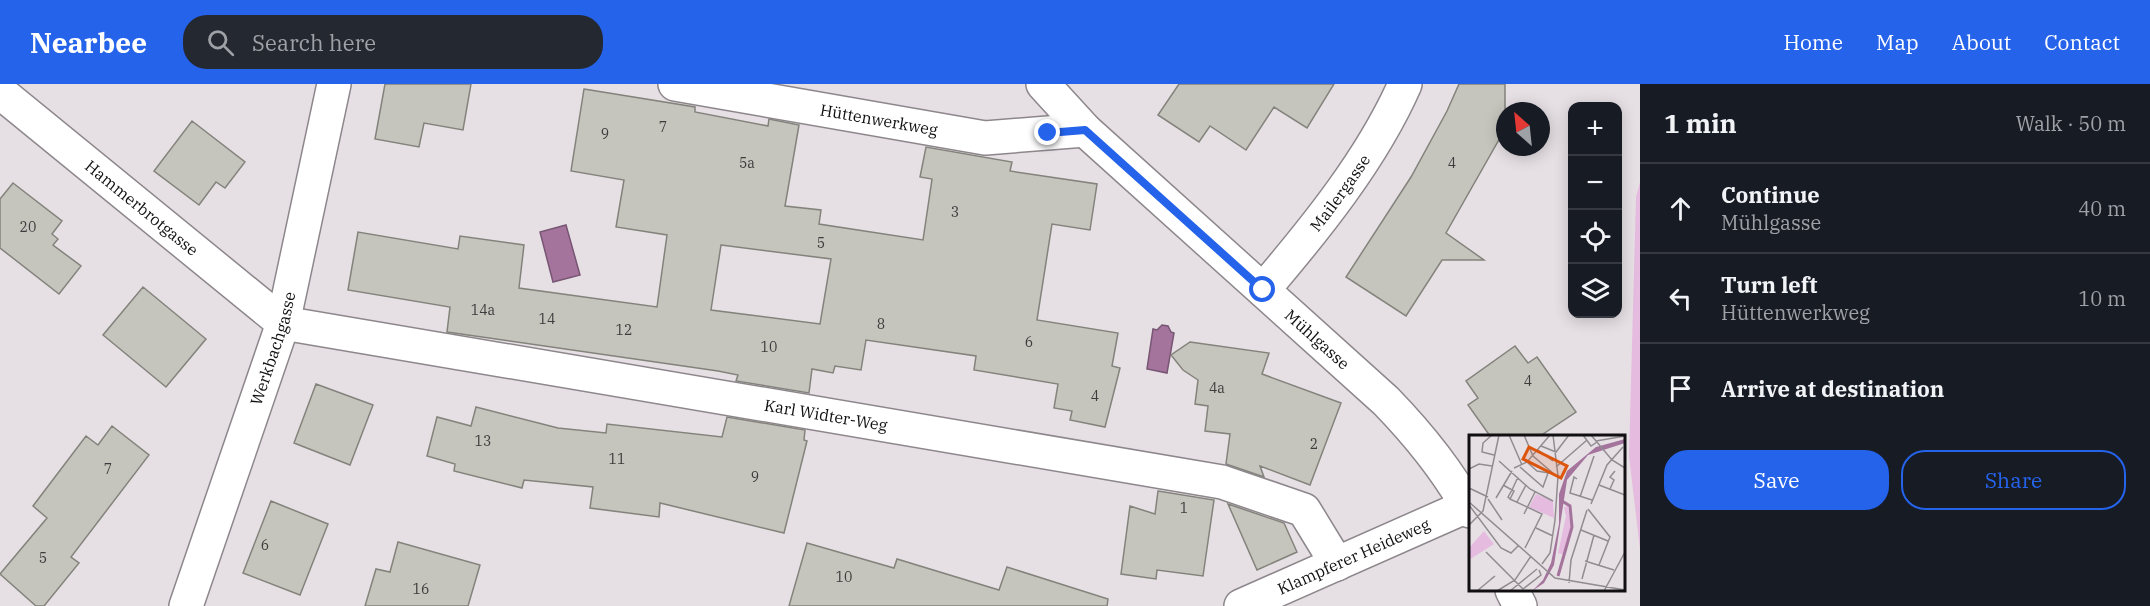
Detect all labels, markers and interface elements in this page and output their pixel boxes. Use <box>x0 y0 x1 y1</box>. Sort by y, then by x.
search box <box>183 15 603 69</box>
text: Nearbee <box>30 24 147 61</box>
icon: search <box>204 26 237 59</box>
text: Search here <box>252 28 376 57</box>
text: Home <box>1783 28 1843 56</box>
text: Map <box>1876 28 1919 56</box>
text: About <box>1952 28 2011 56</box>
text: Contact <box>2044 28 2120 56</box>
street label: Hüttenwerkweg <box>818 99 940 140</box>
north arrow <box>1496 102 1550 156</box>
map controls <box>1568 102 1622 318</box>
button: + <box>1568 102 1622 156</box>
text: 1 min <box>1664 106 1737 140</box>
text: Walk · 50 m <box>2016 110 2126 137</box>
house number: 7 <box>659 118 667 136</box>
route end <box>1034 119 1060 145</box>
house number: 9 <box>601 125 609 143</box>
street label: Mailergasse <box>1305 151 1374 235</box>
house number: 5a <box>739 154 755 172</box>
house number: 4 <box>1448 154 1456 172</box>
street label: Hammerbrotgasse <box>81 156 202 260</box>
button: − <box>1568 156 1622 210</box>
text: Continue <box>1721 180 1820 209</box>
icon: ahead <box>1664 192 1697 225</box>
text: 40 m <box>2078 195 2126 222</box>
house number: 3 <box>951 203 959 221</box>
text: Mühlgasse <box>1721 209 1821 236</box>
button: locate <box>1568 210 1622 264</box>
house number: 20 <box>20 218 36 236</box>
house number: 5 <box>817 234 825 252</box>
button: layers <box>1568 264 1622 318</box>
text: Turn left <box>1721 270 1817 299</box>
route start <box>1249 276 1275 302</box>
icon: left <box>1664 282 1697 315</box>
text: 10 m <box>2078 285 2126 312</box>
street label: Werkbachgasse <box>246 290 299 408</box>
text: Hüttenwerkweg <box>1721 299 1870 326</box>
house number: 14a <box>471 301 496 319</box>
street label: Mühlgasse <box>1281 305 1354 373</box>
house number: 14 <box>539 310 555 328</box>
house number: 8 <box>877 315 885 333</box>
house number: 12 <box>616 321 632 339</box>
house number: 6 <box>1025 333 1033 351</box>
house number: 10 <box>761 338 777 356</box>
house number: 4 <box>1524 372 1532 390</box>
icon: arrive <box>1664 372 1697 405</box>
text: Arrive at destination <box>1721 374 1944 403</box>
house number: 4a <box>1209 379 1225 397</box>
house number: 4 <box>1091 387 1099 405</box>
street label: Karl Widter-Weg <box>763 395 889 435</box>
house number: 13 <box>475 432 491 450</box>
house number: 2 <box>1310 435 1318 453</box>
inset map <box>1469 435 1625 591</box>
house number: 11 <box>609 450 625 468</box>
button: Save <box>1664 450 1889 510</box>
button: Share <box>1901 450 2126 510</box>
house number: 7 <box>104 460 112 478</box>
house number: 9 <box>751 468 759 486</box>
house number: 1 <box>1180 499 1188 517</box>
street label: Klampferer Heideweg <box>1274 514 1433 599</box>
house number: 6 <box>261 536 269 554</box>
house number: 5 <box>39 549 47 567</box>
house number: 10 <box>836 568 852 586</box>
house number: 16 <box>413 580 429 598</box>

